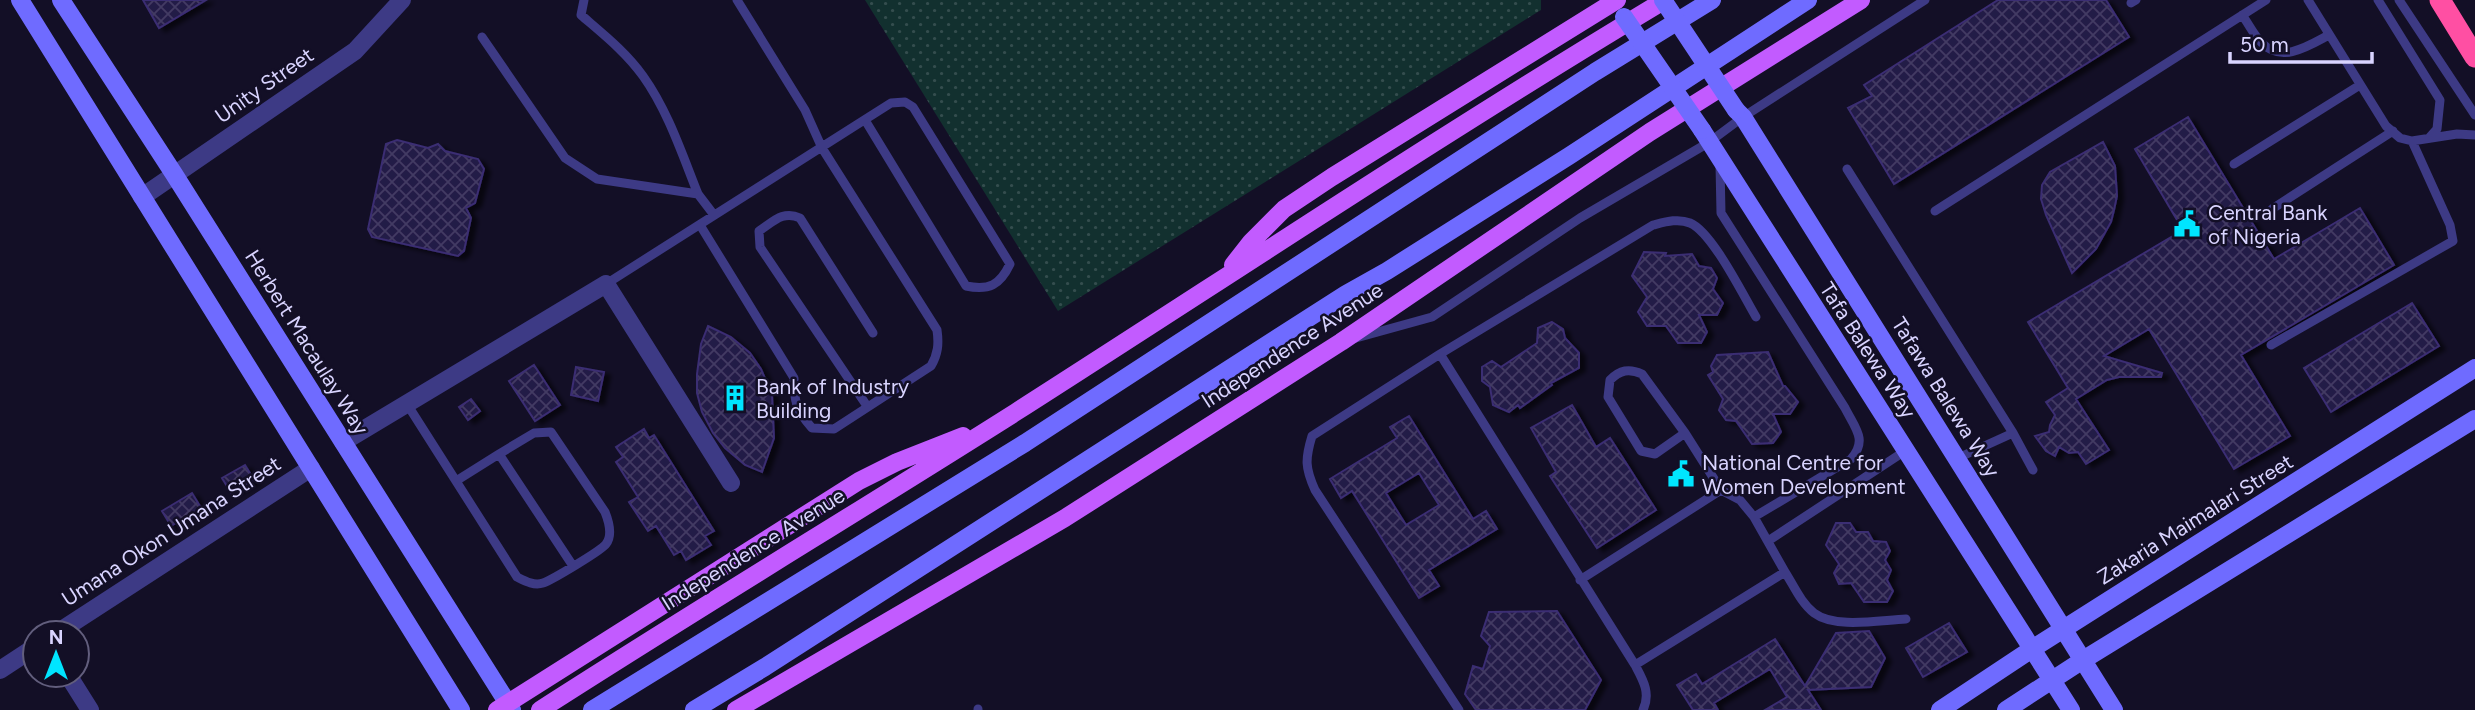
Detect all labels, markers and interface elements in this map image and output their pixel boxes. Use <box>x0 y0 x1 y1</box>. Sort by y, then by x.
scale bar <box>2230 21 2372 65</box>
text: 50 m <box>2240 32 2289 57</box>
street label: Unity Street <box>210 42 318 128</box>
place label: Central Bank of Nigeria <box>2208 200 2328 249</box>
public building icon: Central Bank of Nigeria <box>2172 209 2202 239</box>
street label: Herbert Macaulay Way <box>240 245 374 439</box>
street label: Independence Avenue <box>1197 277 1387 413</box>
street label: Tafa Balewa Way <box>1815 277 1921 423</box>
street label: Tafawa Balewa Way <box>1887 312 2005 482</box>
place label: Bank of Industry Building <box>756 374 909 423</box>
building icon: Bank of Industry Building <box>720 383 750 413</box>
street label: Zakaria Maimalari Street <box>2093 449 2297 589</box>
place label: National Centre for Women Development <box>1702 450 1906 499</box>
street label: Umana Okon Umana Street <box>57 451 285 611</box>
public building icon: National Centre for Women Development <box>1666 459 1696 489</box>
street label: Independence Avenue <box>657 482 849 616</box>
north arrow <box>21 619 91 689</box>
text: N <box>49 626 63 649</box>

